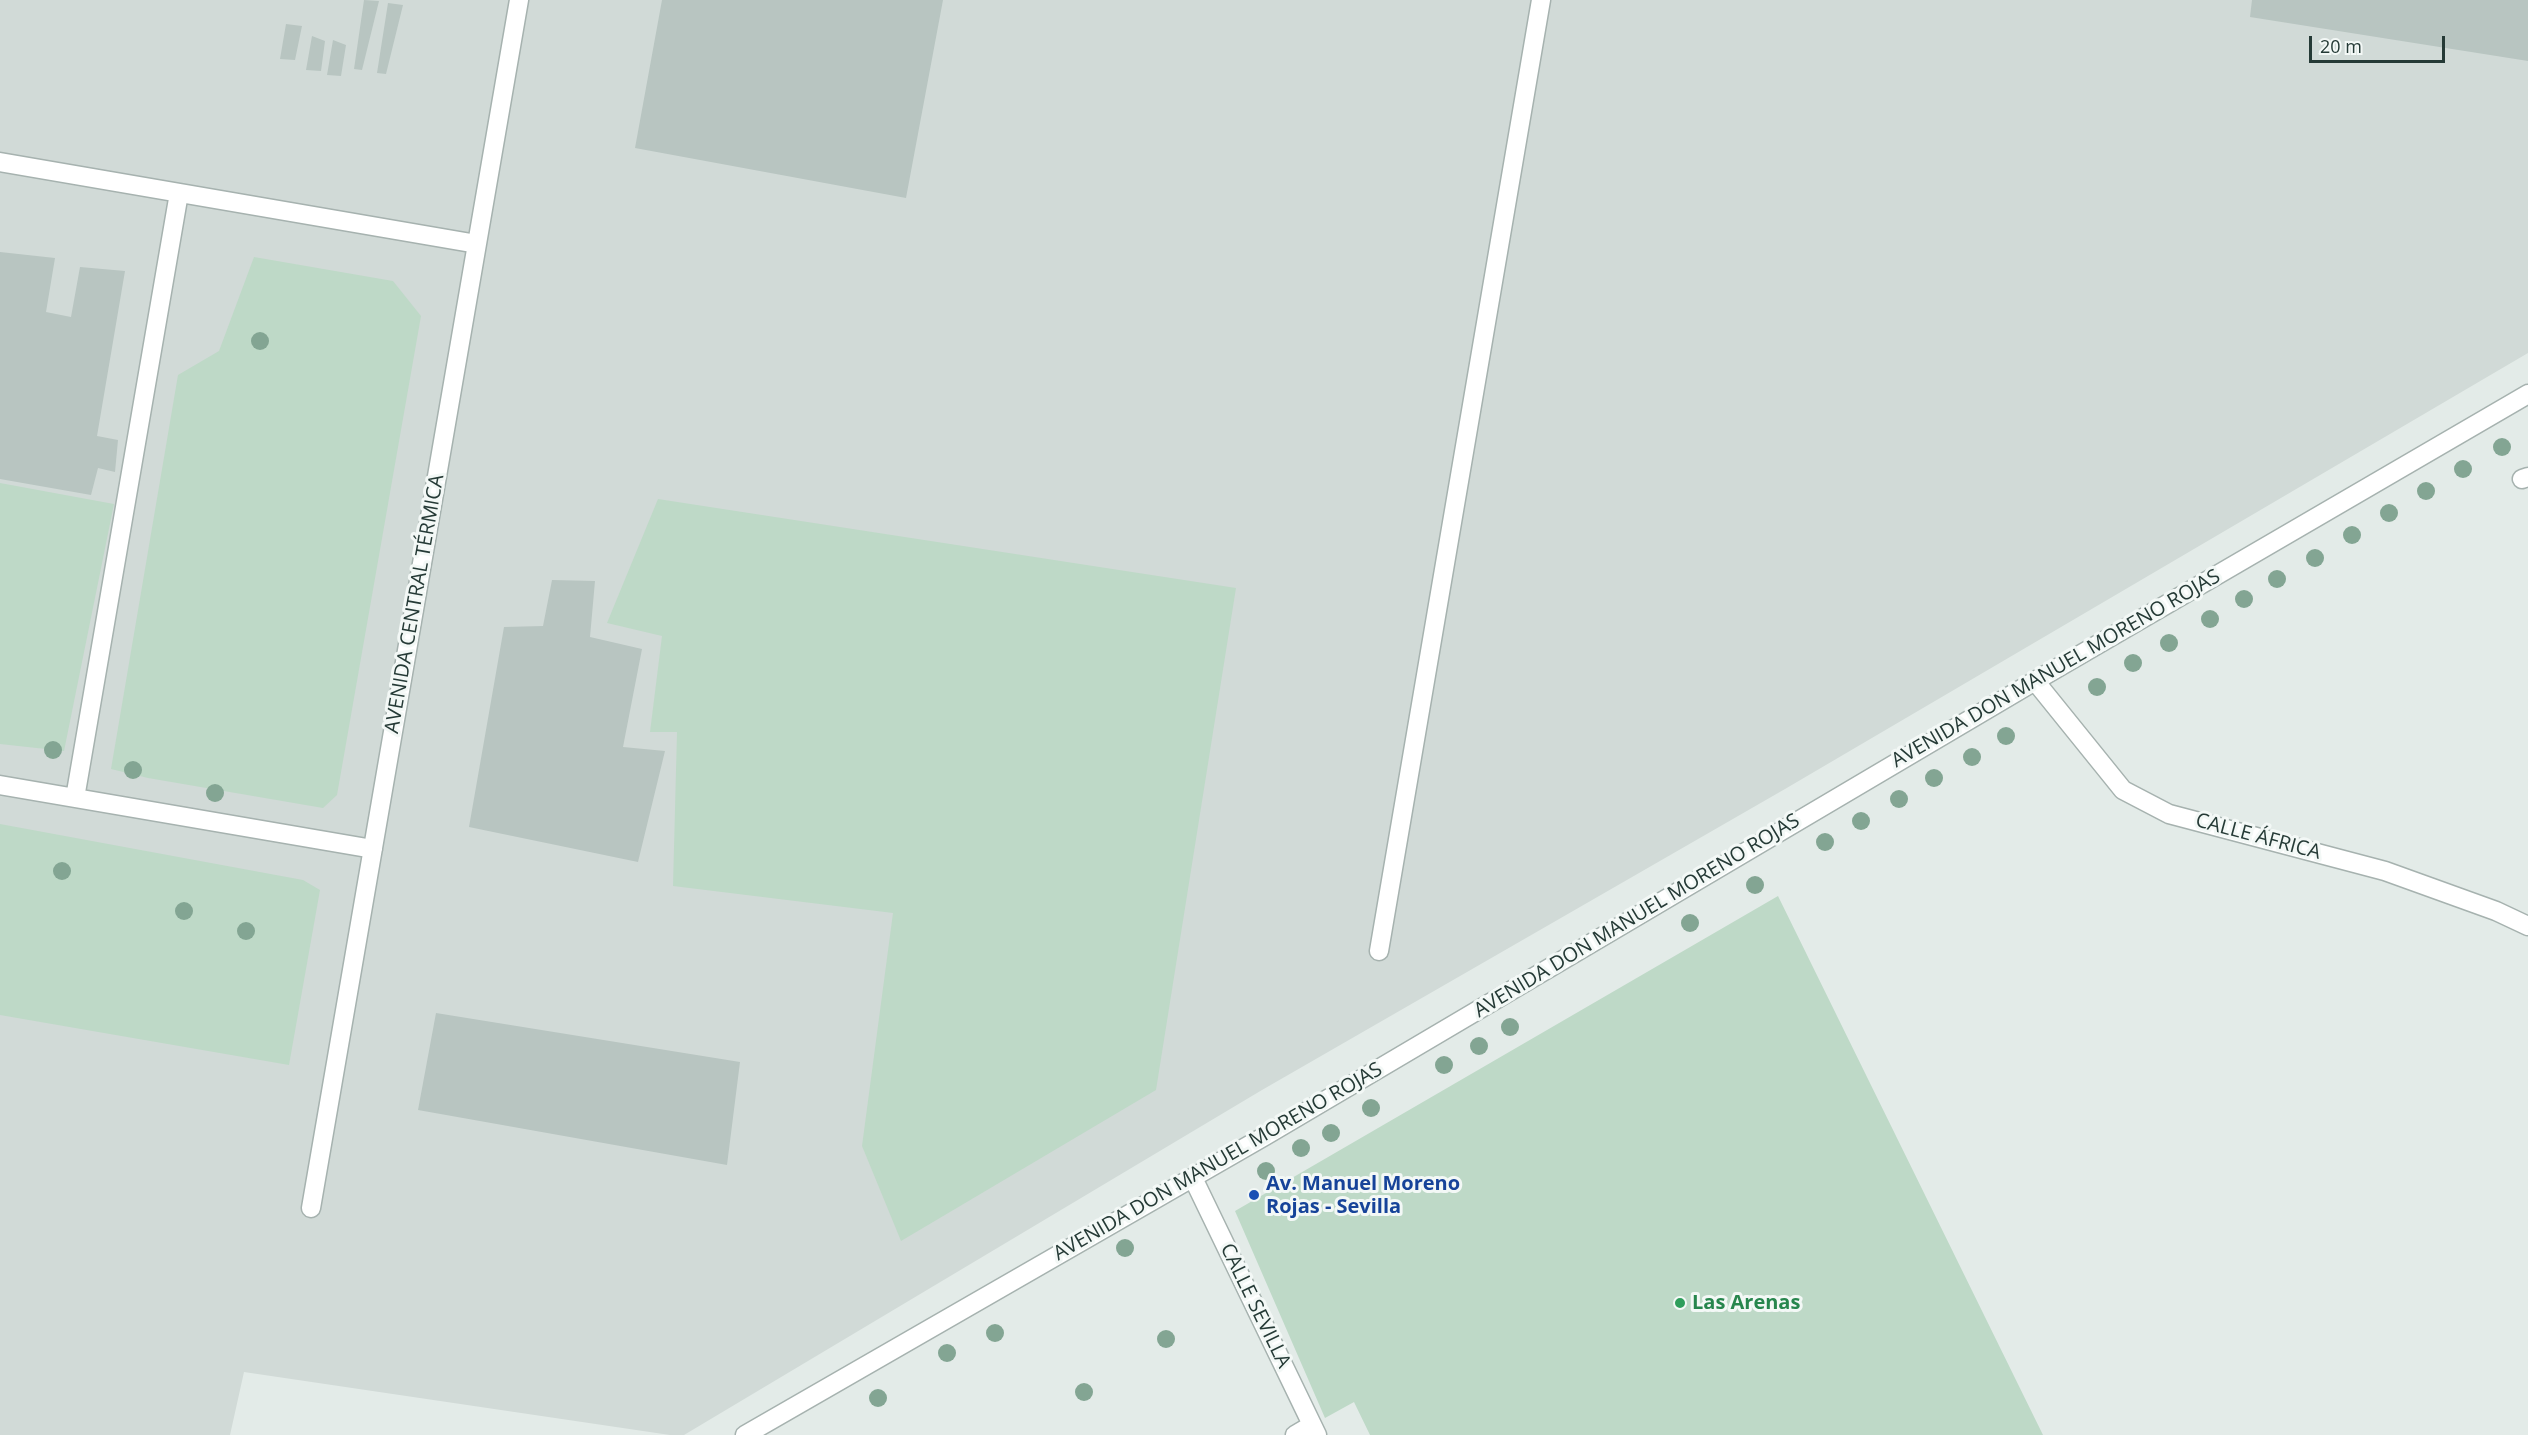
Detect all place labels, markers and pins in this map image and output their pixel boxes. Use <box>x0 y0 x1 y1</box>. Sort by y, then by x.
place label: Av. Manuel Moreno Rojas - Sevilla <box>1266 1172 1460 1219</box>
marker: Av. Manuel Moreno Rojas - Sevilla <box>1247 1188 1261 1202</box>
place label: Las Arenas <box>1692 1291 1800 1315</box>
marker: Las Arenas <box>1673 1296 1687 1310</box>

